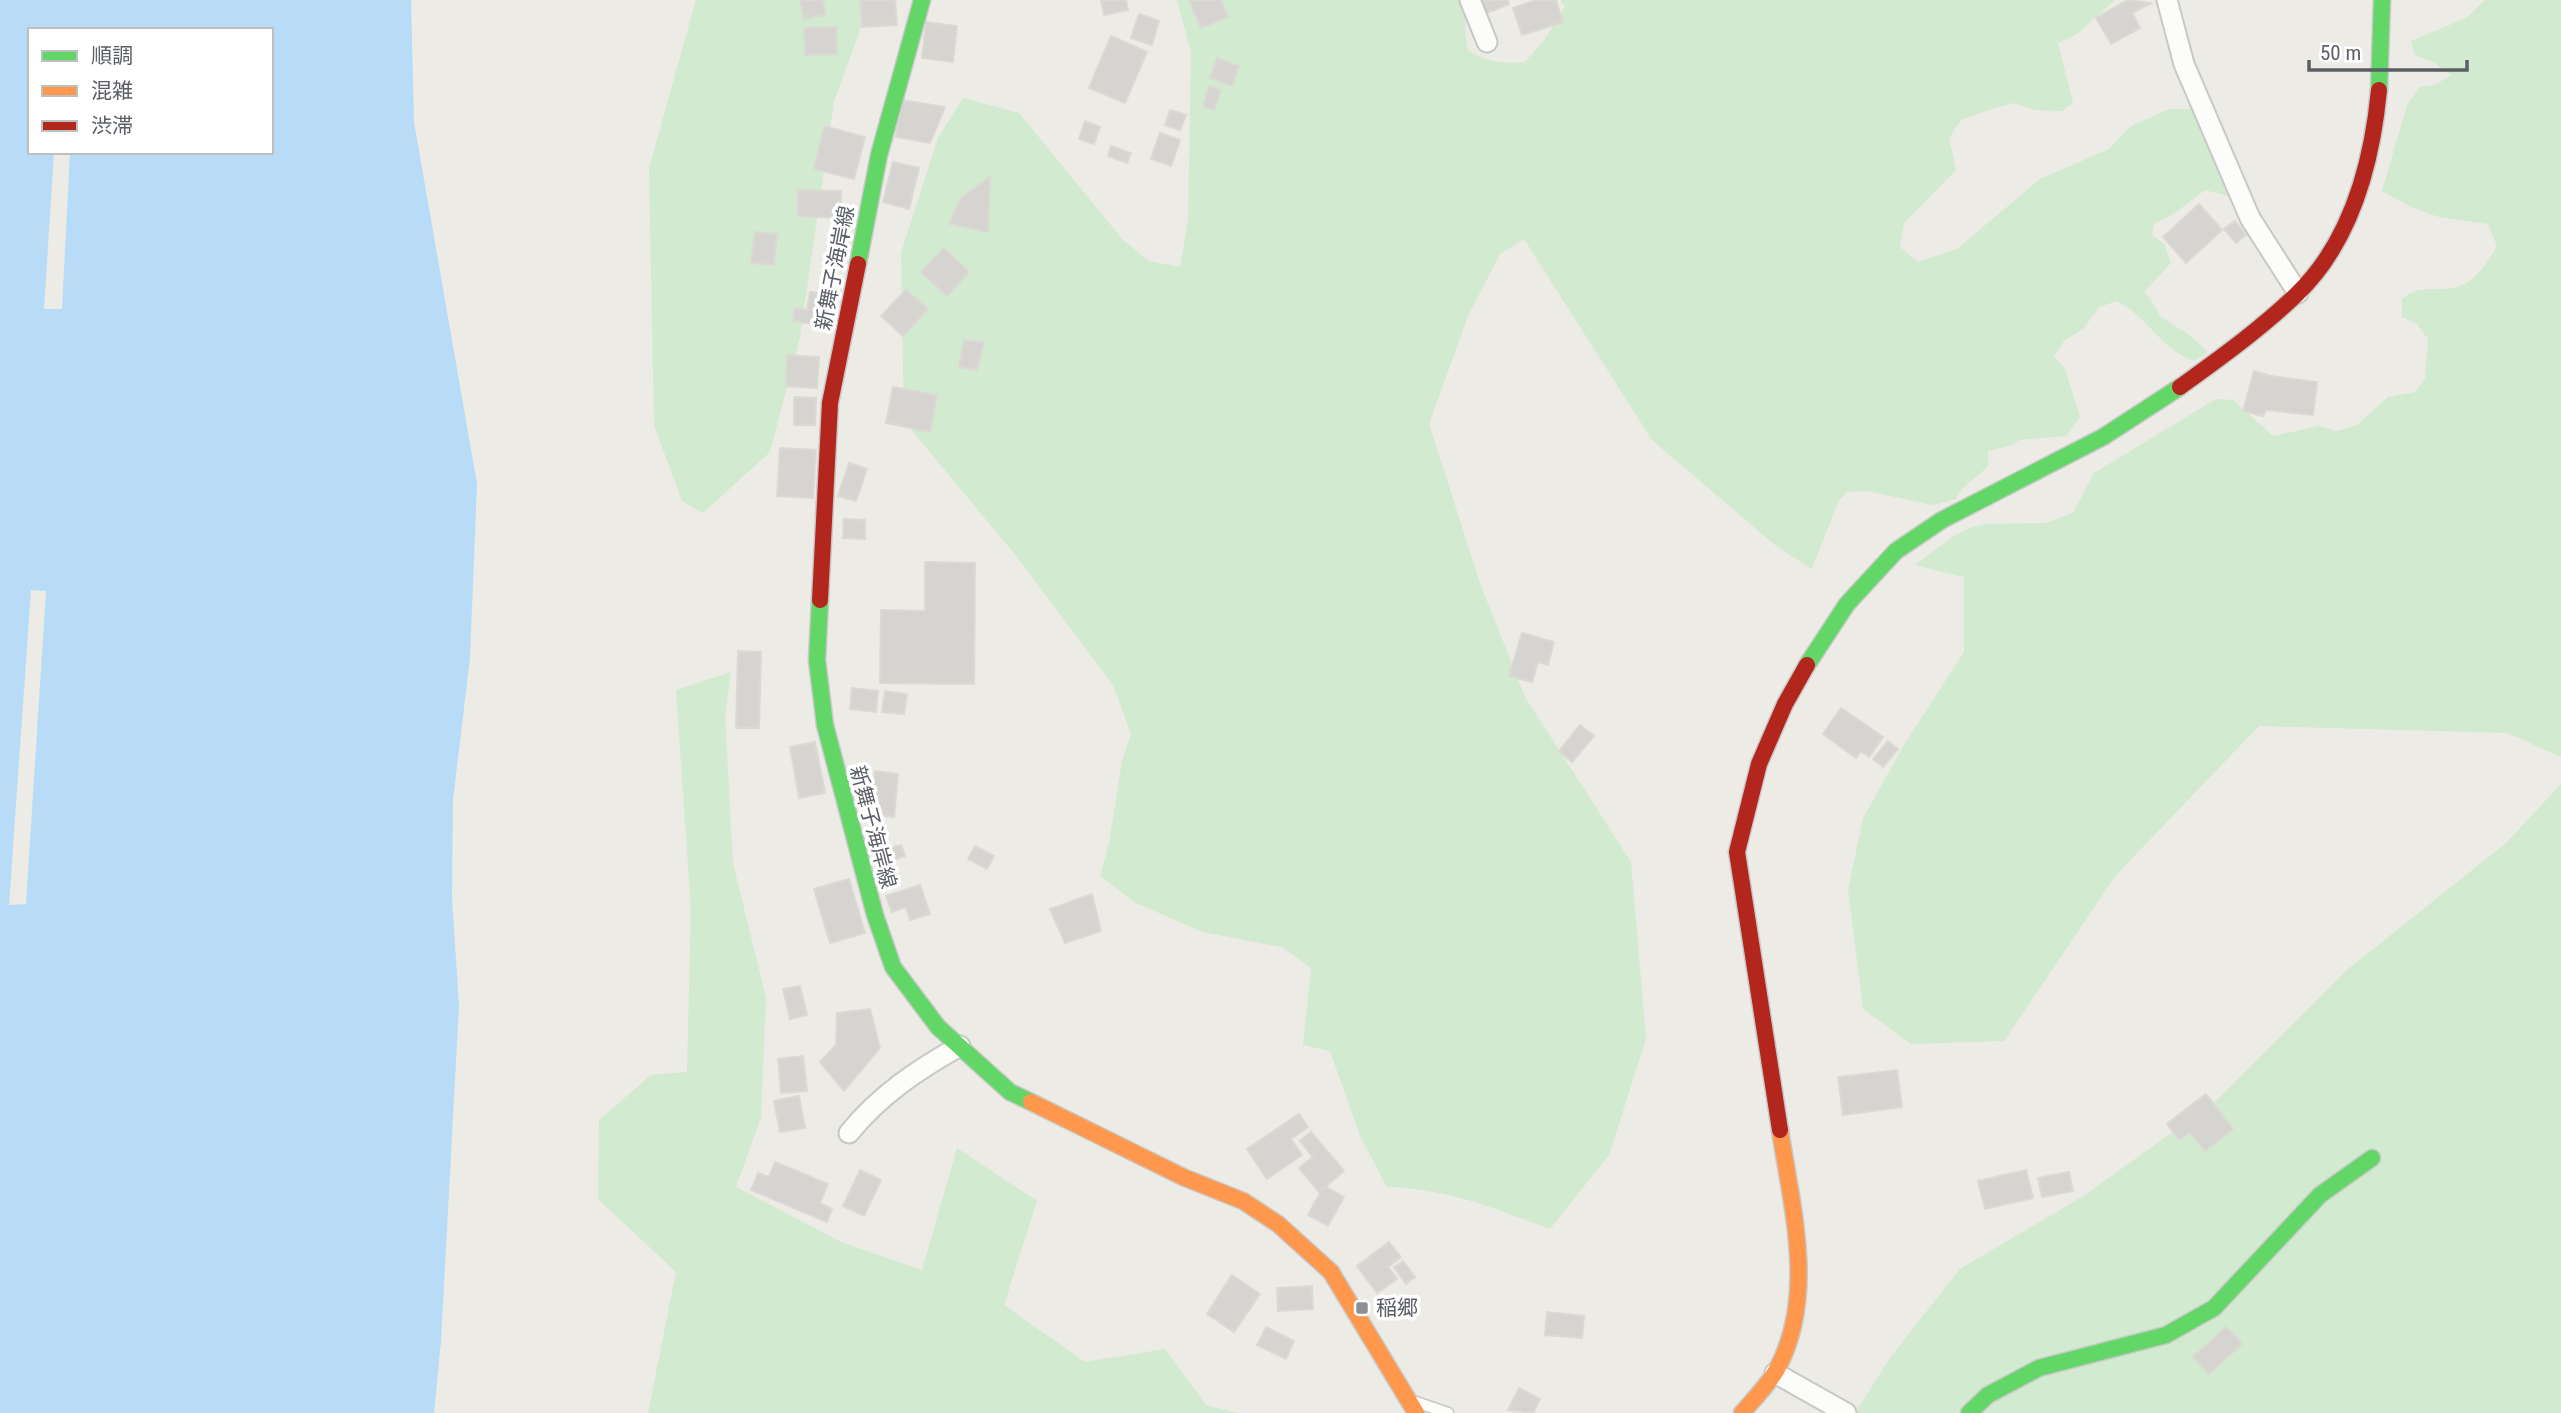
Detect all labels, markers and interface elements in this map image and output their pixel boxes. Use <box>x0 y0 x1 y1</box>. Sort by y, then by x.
legend <box>28 28 273 154</box>
scale bar <box>2309 28 2466 72</box>
text: 50 m <box>2320 41 2361 65</box>
text: 順調 <box>91 44 133 68</box>
text: 混雑 <box>91 79 133 103</box>
text: 渋滞 <box>91 114 133 138</box>
street label: 新舞子海岸線 <box>811 204 859 332</box>
street label: 新舞子海岸線 <box>845 763 901 891</box>
place label: 稲郷 <box>1376 1296 1418 1320</box>
marker: 稲郷 <box>1354 1300 1370 1316</box>

